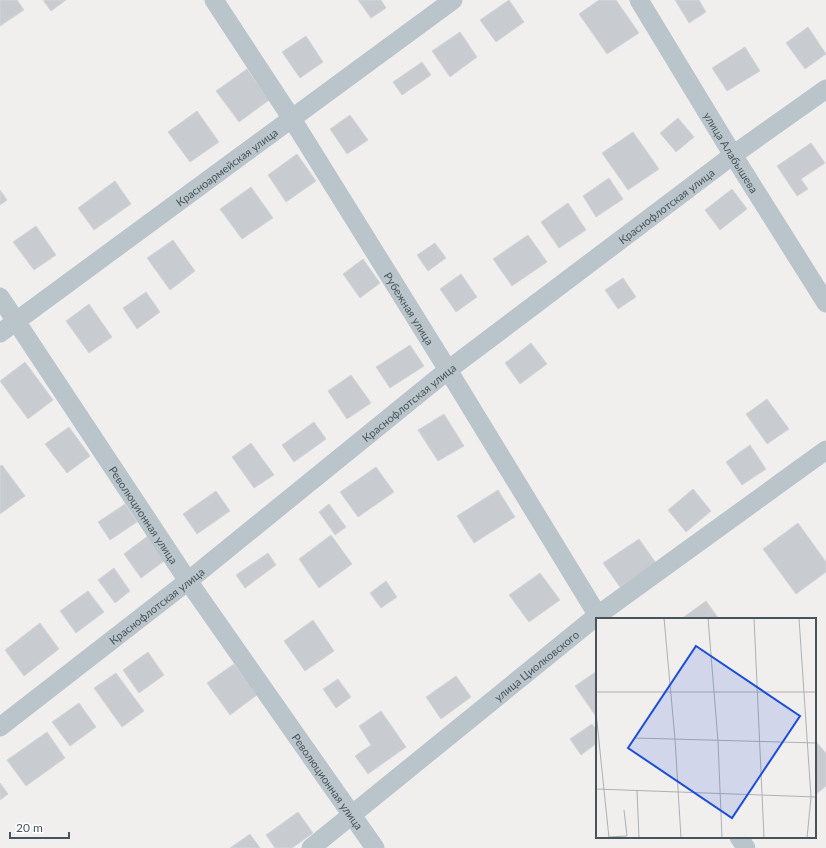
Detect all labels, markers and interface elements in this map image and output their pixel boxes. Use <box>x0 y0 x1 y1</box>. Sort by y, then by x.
street label: улица Алабышева <box>702 109 761 195</box>
street label: Красноармейская улица <box>173 125 280 208</box>
street label: Краснофлотская улица <box>615 165 717 246</box>
street label: Рубежная улица <box>382 269 437 347</box>
street label: Краснофлотская улица <box>359 360 458 444</box>
street label: Революционная улица <box>107 463 181 566</box>
street label: Краснофлотская улица <box>106 564 206 647</box>
inset map <box>596 618 816 838</box>
street label: улица Циолковского <box>491 627 581 703</box>
street label: Революционная улица <box>290 731 366 832</box>
scale bar <box>10 814 69 840</box>
text: 20 m <box>16 820 43 835</box>

